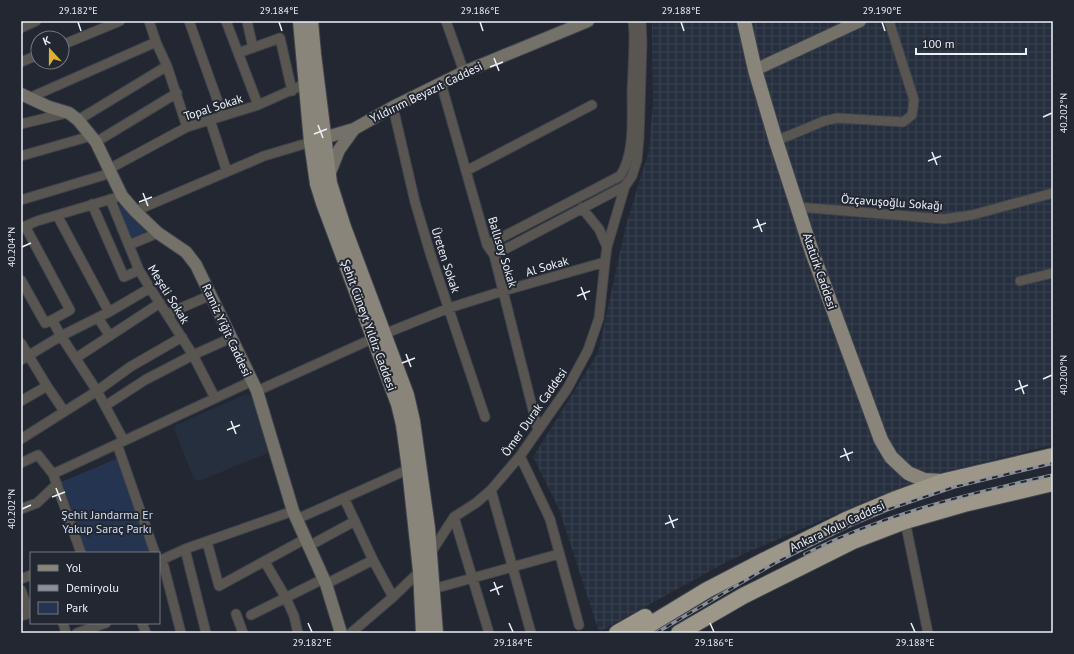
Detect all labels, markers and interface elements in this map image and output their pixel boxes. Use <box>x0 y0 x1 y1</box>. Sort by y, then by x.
text: 29.182°E <box>59 4 98 17</box>
text: 29.184°E <box>260 4 299 17</box>
text: 29.186°E <box>461 4 500 17</box>
text: 29.188°E <box>662 4 701 17</box>
text: 29.190°E <box>863 4 902 17</box>
north arrow <box>30 30 70 70</box>
scale bar <box>916 30 1026 56</box>
text: K <box>41 33 52 48</box>
text: 100 m <box>922 36 955 51</box>
street label: Yıldırım Beyazıt Caddesi <box>367 58 485 126</box>
street label: Topal Sokak <box>182 90 245 124</box>
text: 40.202°N <box>1057 93 1070 133</box>
street label: Özçavuşoğlu Sokağı <box>841 191 943 213</box>
street label: Ballısoy Sokak <box>485 215 521 289</box>
street label: Üreten Sokak <box>428 225 464 295</box>
text: 40.204°N <box>5 227 18 267</box>
street label: Atatürk Caddesi <box>800 231 840 311</box>
street label: Al Sokak <box>524 253 570 279</box>
street label: Şehit Cüneyt Yıldız Caddesi <box>338 257 400 393</box>
street label: Meşeli Sokak <box>145 262 193 327</box>
street label: Ramiz Yiğit Caddesi <box>199 281 255 379</box>
text: 40.200°N <box>1057 355 1070 395</box>
street label: Ömer Durak Caddesi <box>498 365 570 459</box>
text: 40.202°N <box>5 489 18 529</box>
street label: Ankara Yolu Caddesi <box>787 497 887 555</box>
park label: Şehit Jandarma Er Yakup Saraç Parkı <box>61 507 153 536</box>
legend <box>30 552 160 624</box>
text: Yol <box>66 560 82 575</box>
text: Demiryolu <box>66 580 119 595</box>
text: Park <box>66 600 88 615</box>
text: 29.182°E <box>293 636 332 649</box>
text: 29.184°E <box>494 636 533 649</box>
text: 29.186°E <box>695 636 734 649</box>
text: 29.188°E <box>896 636 935 649</box>

